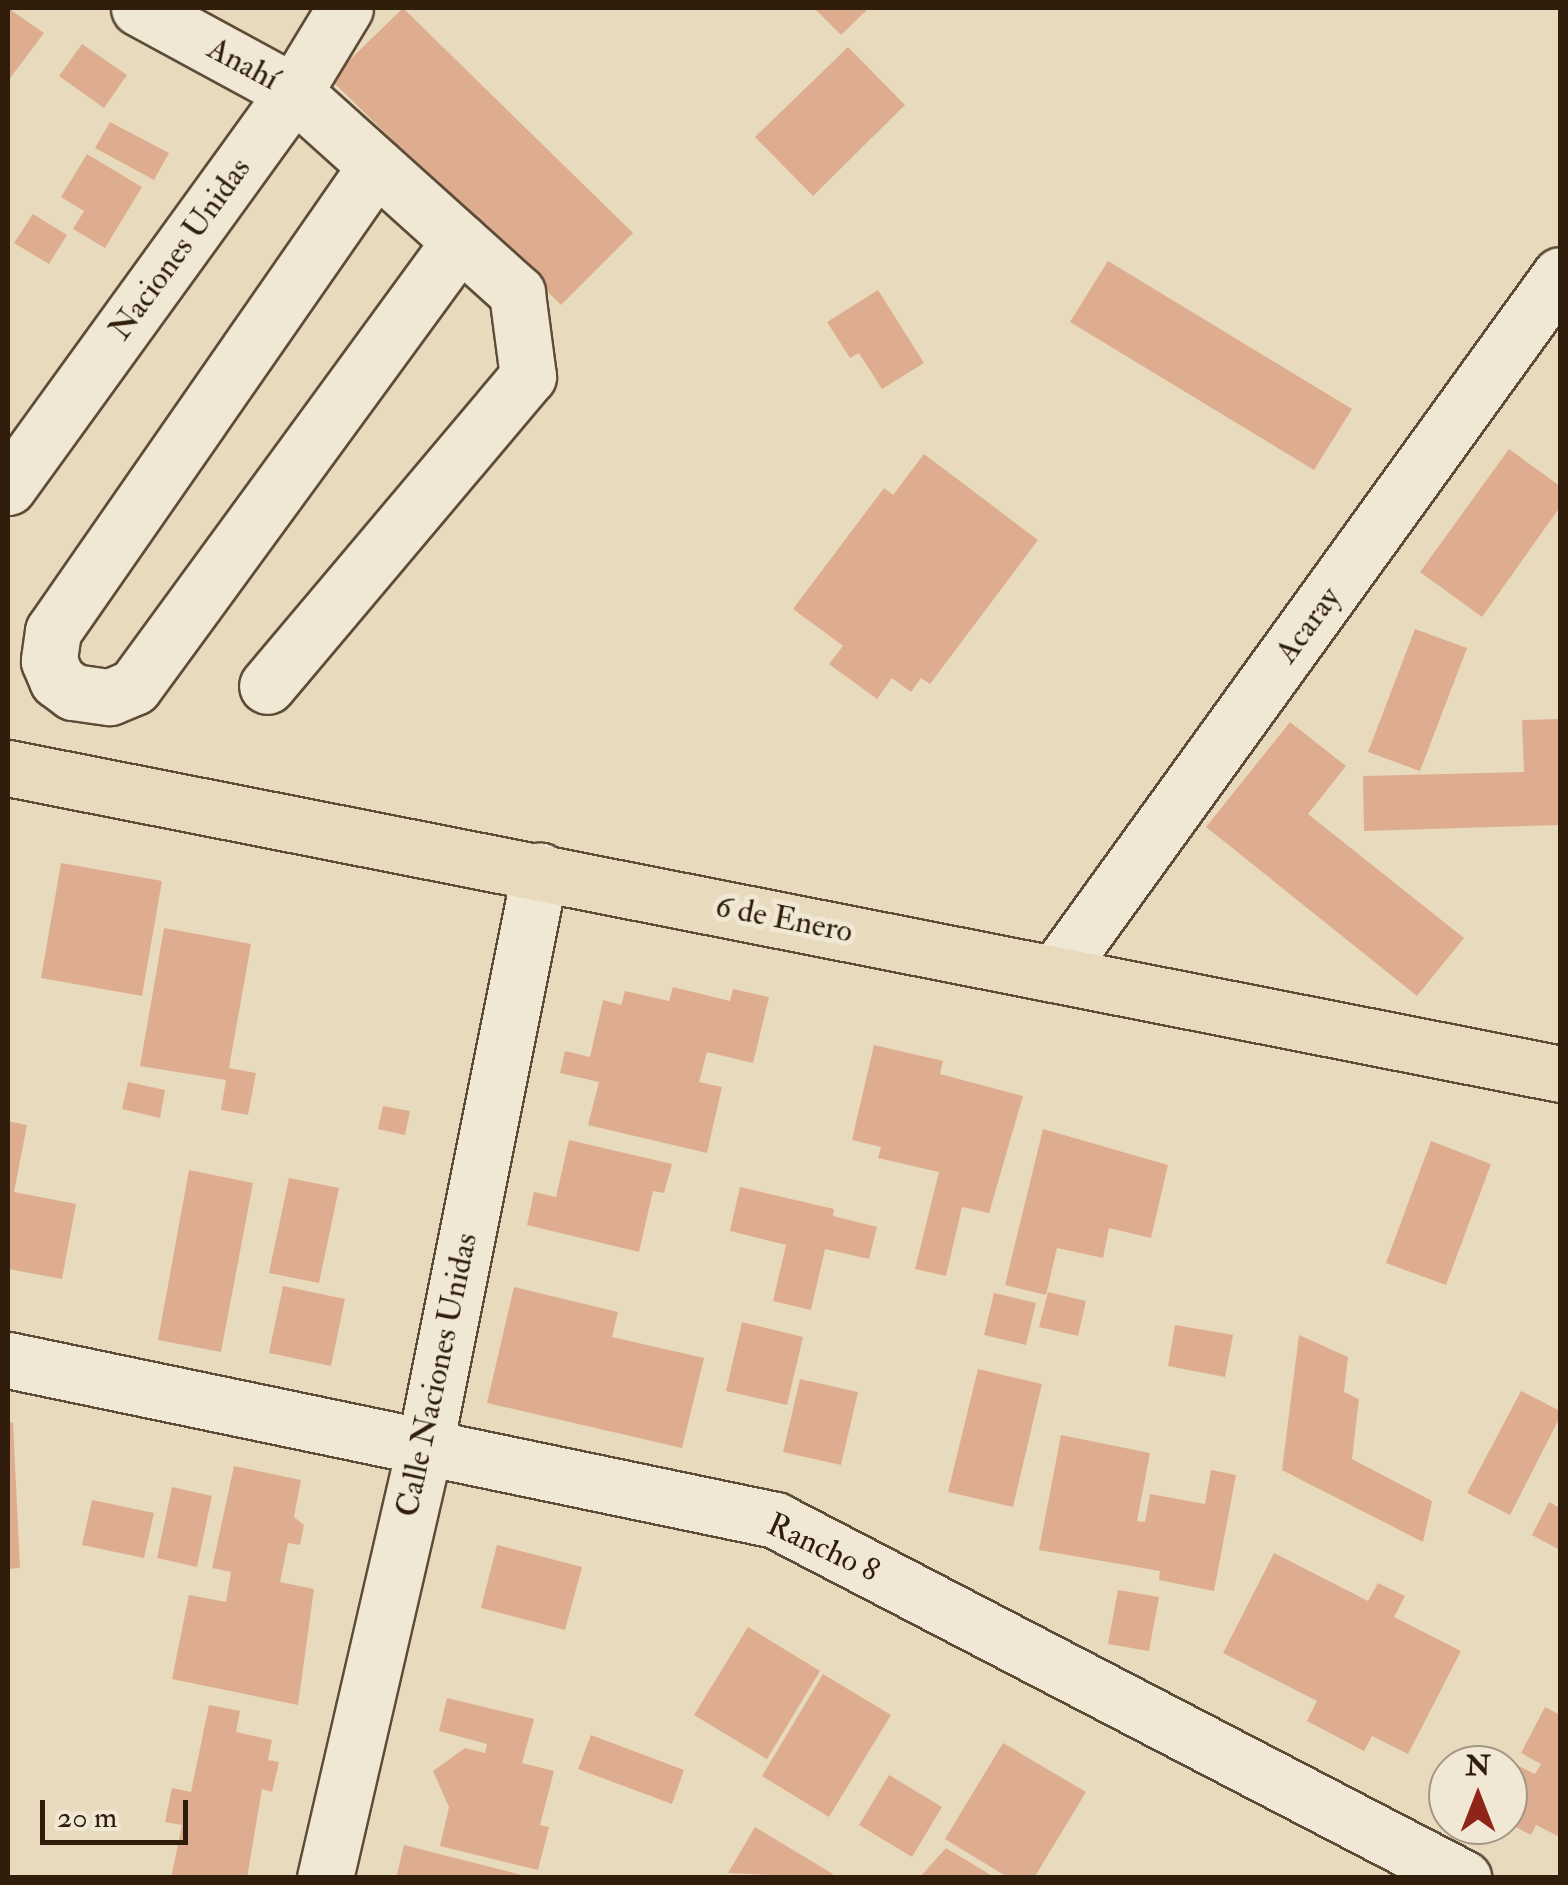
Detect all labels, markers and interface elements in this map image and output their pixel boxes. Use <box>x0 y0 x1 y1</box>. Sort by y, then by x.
street label: Anahí <box>201 29 285 99</box>
street label: Naciones Unidas <box>101 150 259 348</box>
street label: Acaray <box>1267 579 1349 671</box>
street label: 6 de Enero <box>712 887 856 951</box>
street label: Calle Naciones Unidas <box>388 1230 486 1520</box>
street label: Rancho 8 <box>761 1505 885 1591</box>
north arrow <box>1428 1745 1528 1845</box>
text: N <box>1465 1749 1491 1784</box>
scale bar <box>45 1780 192 1842</box>
text: 20 m <box>57 1799 117 1836</box>

